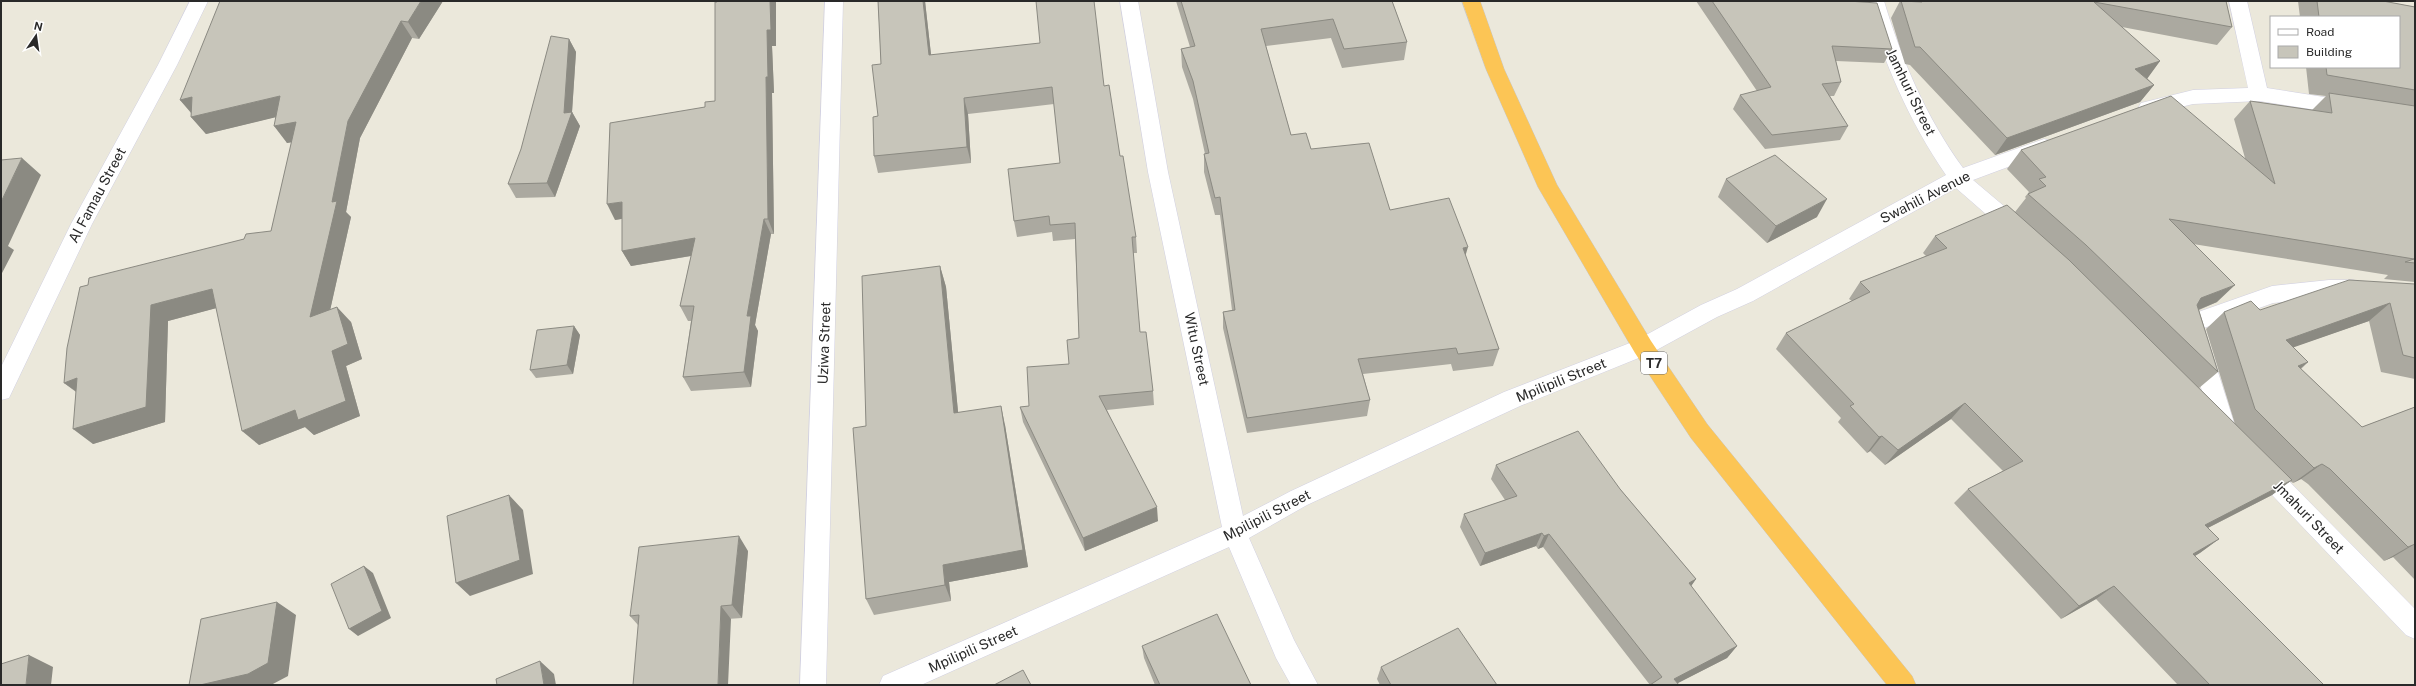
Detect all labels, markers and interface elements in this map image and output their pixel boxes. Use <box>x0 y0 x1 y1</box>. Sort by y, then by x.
north arrow <box>16 16 56 56</box>
legend <box>2270 16 2400 68</box>
text: N <box>33 19 44 33</box>
text: Road <box>2306 25 2334 39</box>
text: Building <box>2306 45 2352 59</box>
street label: Jamhuri Street <box>1883 46 1939 138</box>
street label: Al Famau Street <box>65 145 129 245</box>
street label: Swahili Avenue <box>1877 167 1973 227</box>
street label: Uziwa Street <box>815 301 833 385</box>
street label: Witu Street <box>1181 311 1213 387</box>
road number: T7 <box>1641 352 1667 374</box>
street label: Mpilipili Street <box>1514 355 1608 405</box>
street label: Jmahuri Street <box>2270 477 2348 557</box>
street label: Mpilipili Street <box>1221 486 1313 544</box>
street label: Mpilipili Street <box>926 622 1020 676</box>

